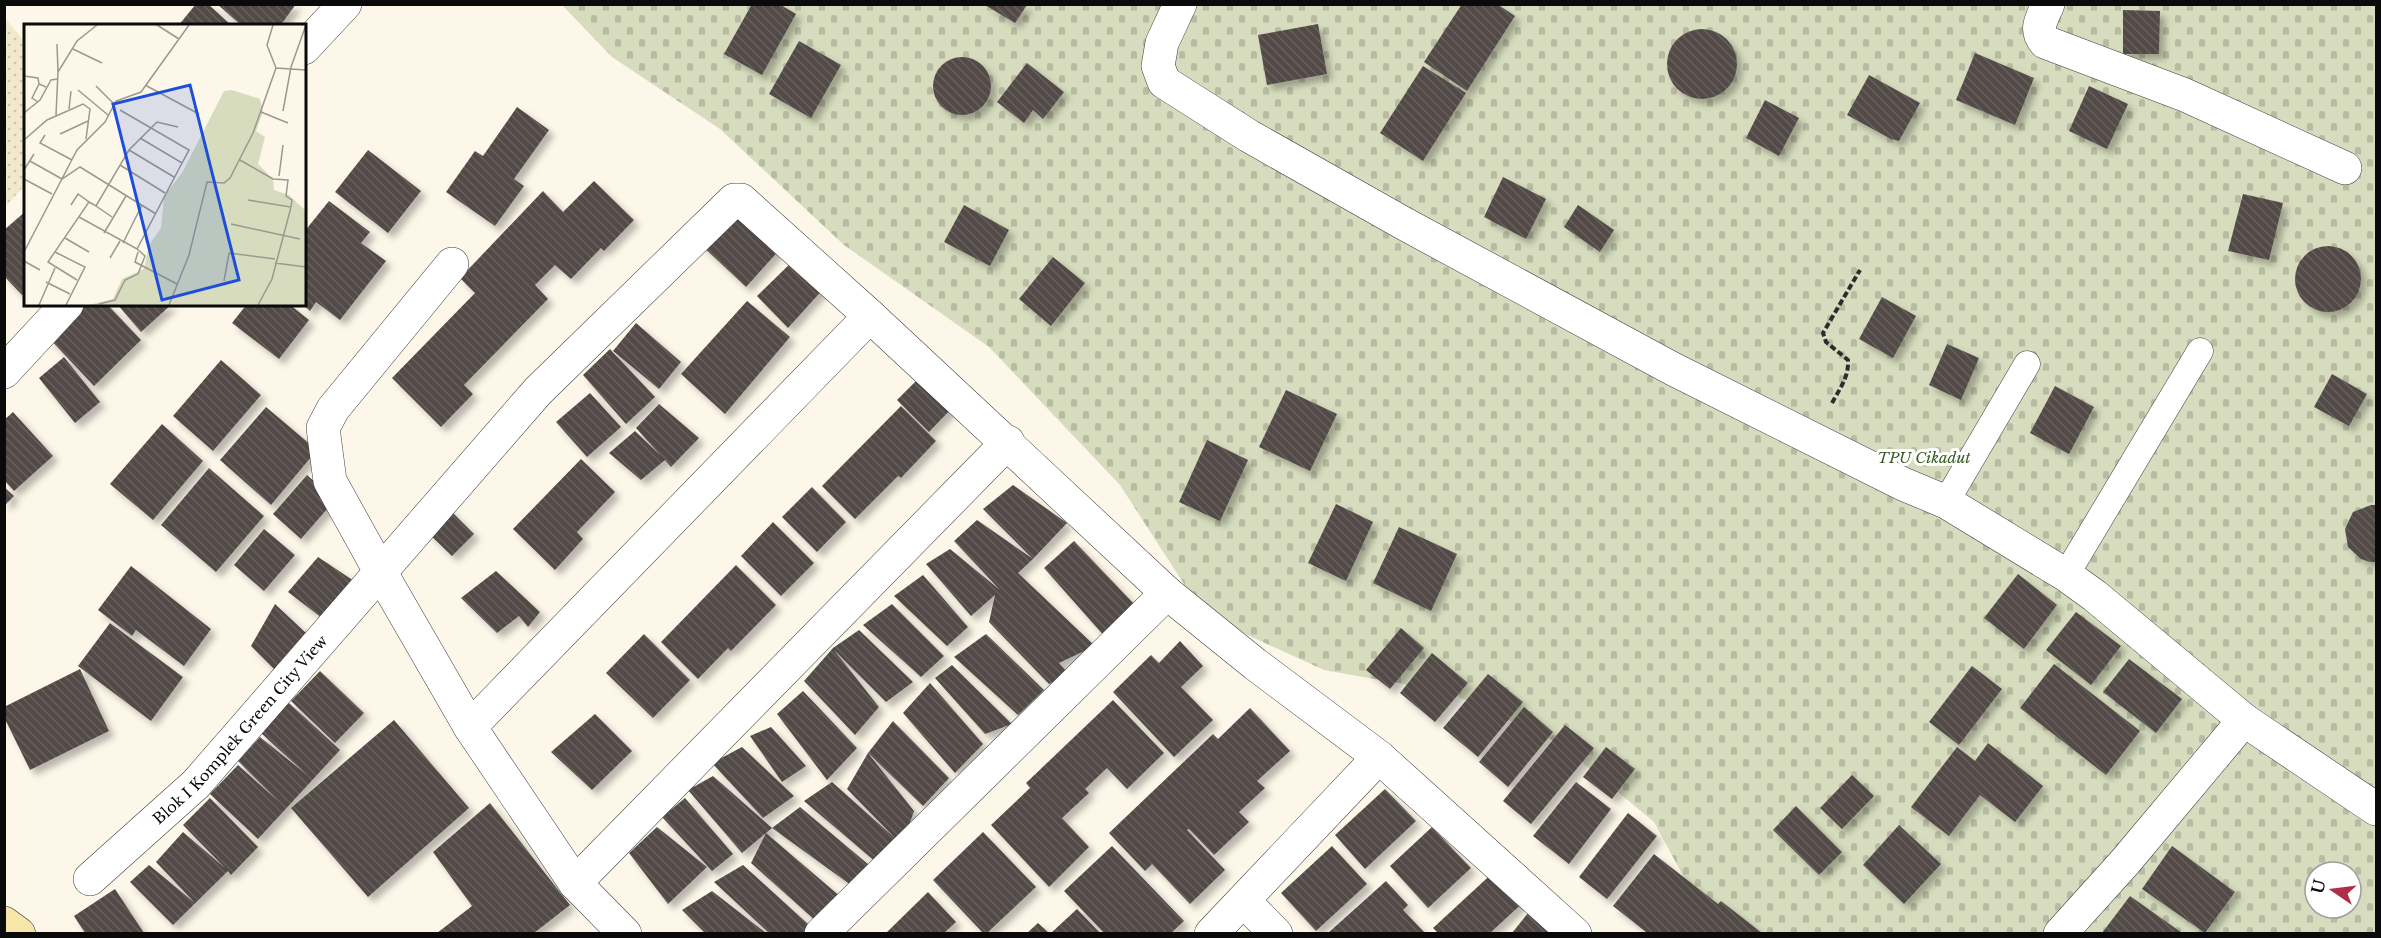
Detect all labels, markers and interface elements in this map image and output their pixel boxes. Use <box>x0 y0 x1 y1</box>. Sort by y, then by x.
inset map <box>24 24 306 306</box>
park label: TPU Cikadut <box>1877 448 1971 467</box>
street label: Blok I Komplek Green City View <box>148 631 331 828</box>
north arrow <box>2303 860 2363 920</box>
text: U <box>2307 877 2330 896</box>

